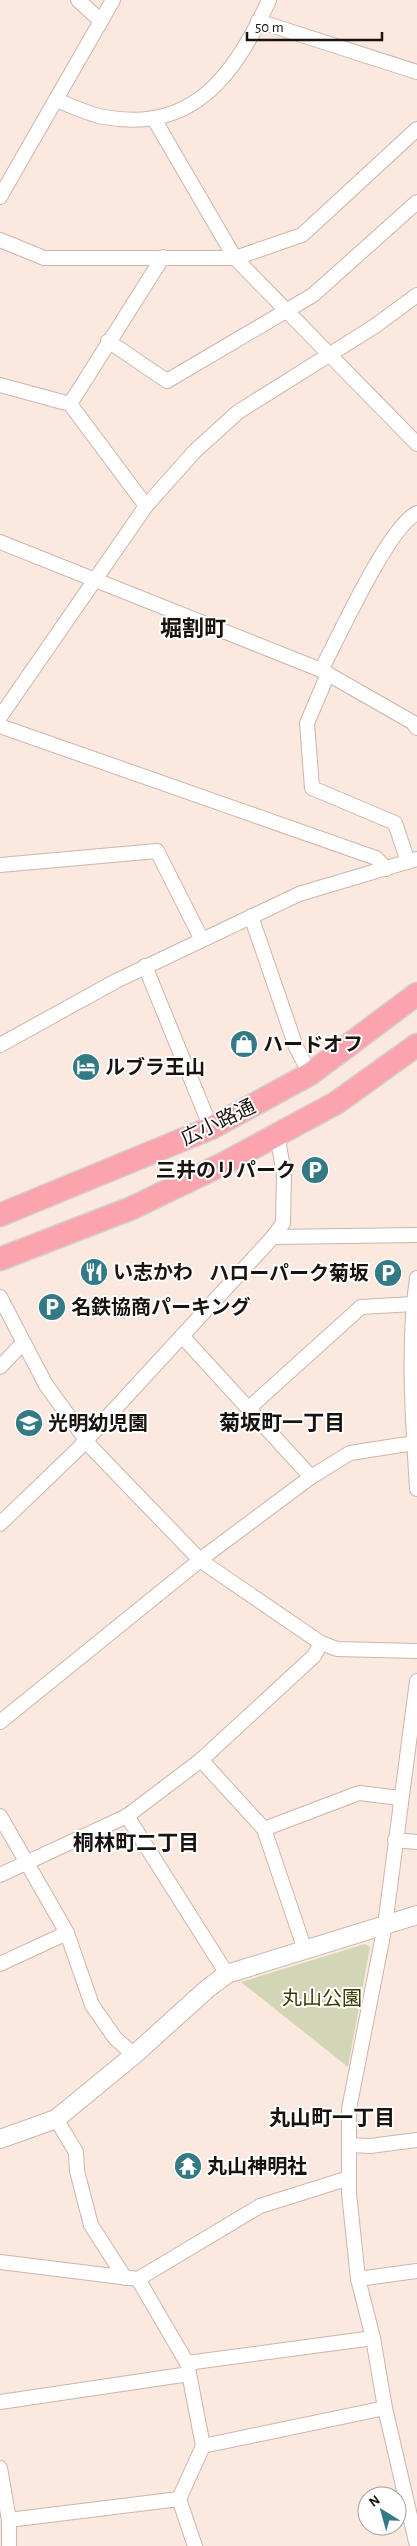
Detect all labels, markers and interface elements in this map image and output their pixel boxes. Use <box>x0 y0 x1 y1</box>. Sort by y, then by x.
scale bar <box>247 10 382 42</box>
text: 50 m <box>255 20 284 35</box>
district label: 堀割町 <box>160 617 226 640</box>
shop icon: ハードオフ <box>229 1029 259 1059</box>
place label: ハードオフ <box>263 1035 363 1055</box>
hotel icon: ルブラ王山 <box>71 1052 101 1082</box>
place label: ルブラ王山 <box>105 1056 205 1078</box>
street label: 広小路通 <box>178 1095 259 1149</box>
parking icon: 三井のリパーク <box>300 1155 330 1185</box>
place label: 三井のリパーク <box>156 1159 296 1181</box>
restaurant icon: い志かわ <box>79 1257 109 1287</box>
parking icon: ハローパーク菊坂 <box>373 1258 403 1288</box>
place label: い志かわ <box>113 1262 193 1283</box>
place label: ハローパーク菊坂 <box>209 1263 369 1284</box>
parking icon: 名鉄協商パーキング <box>37 1292 67 1322</box>
place label: 名鉄協商パーキング <box>71 1296 250 1318</box>
school or university icon: 光明幼児園 <box>14 1408 44 1438</box>
place label: 光明幼児園 <box>48 1412 148 1434</box>
district label: 菊坂町一丁目 <box>219 1412 345 1434</box>
district label: 桐林町二丁目 <box>73 1832 199 1854</box>
park label: 丸山公園 <box>282 1988 362 2009</box>
district label: 丸山町一丁目 <box>269 2107 395 2129</box>
temple icon: 丸山神明社 <box>173 2151 203 2181</box>
place label: 丸山神明社 <box>207 2155 307 2177</box>
north arrow <box>357 2486 407 2536</box>
text: N <box>367 2493 383 2510</box>

